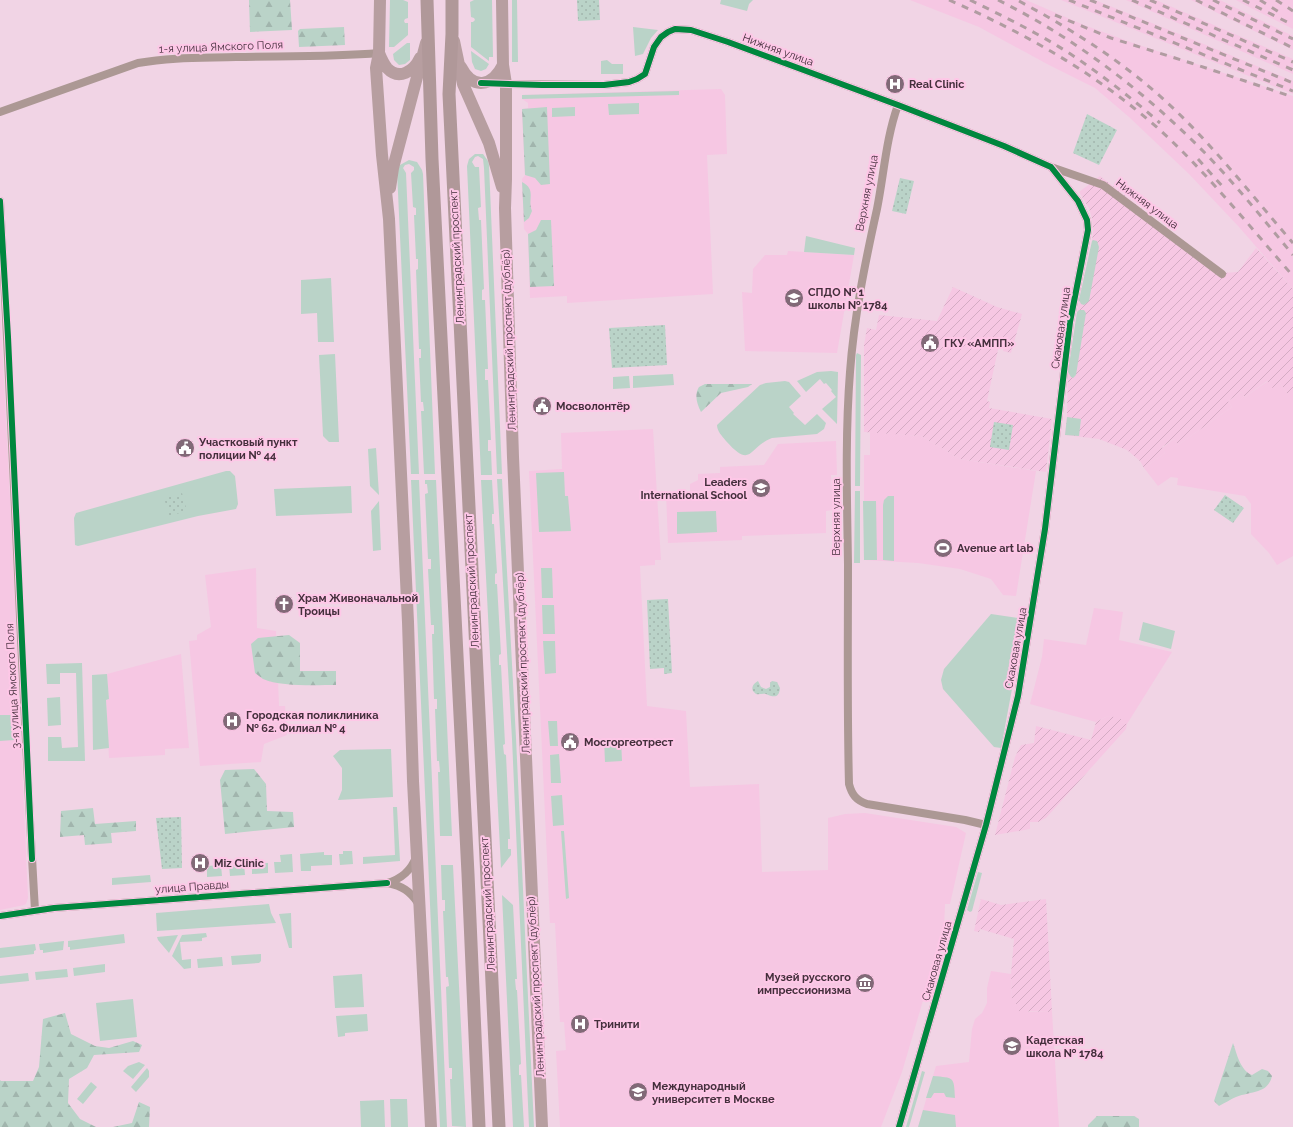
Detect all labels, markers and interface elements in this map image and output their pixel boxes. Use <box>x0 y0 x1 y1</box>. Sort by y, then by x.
street label: Нижняя улица <box>741 31 815 69</box>
street label: 1-я улица Ямского Поля <box>159 38 283 56</box>
hospital icon: Real Clinic <box>884 73 906 95</box>
place label: Real Clinic <box>909 78 964 91</box>
street label: Верхняя улица <box>853 154 881 232</box>
street label: Нижняя улица <box>1113 176 1181 232</box>
street label: Ленинградский проспект <box>447 189 467 324</box>
street label: Ленинградский проспект (дублёр) <box>499 249 519 431</box>
place label: СПДО № 1 школы № 1784 <box>808 286 888 312</box>
street label: Скаковая улица <box>1049 286 1073 370</box>
school or university icon: СПДО № 1 школы № 1784 <box>783 287 805 309</box>
public building icon: ГКУ «АМПП» <box>919 332 941 354</box>
place label: ГКУ «АМПП» <box>944 337 1014 350</box>
public building icon: Мосволонтёр <box>531 395 553 417</box>
place label: Мосволонтёр <box>556 400 630 413</box>
place label: Участковый пункт полиции № 44 <box>198 436 298 462</box>
public building icon: Участковый пункт полиции № 44 <box>174 437 196 459</box>
place label: Leaders International School <box>640 476 748 502</box>
school or university icon: Leaders International School <box>750 477 772 499</box>
street label: Верхняя улица <box>830 478 843 556</box>
street label: Ленинградский проспект <box>462 513 482 648</box>
sports icon: Avenue art lab <box>932 537 954 559</box>
place label: Avenue art lab <box>957 542 1033 555</box>
street label: Ленинградский проспект (дублёр) <box>513 572 533 754</box>
place label: Храм Живоначальной Троицы <box>297 592 418 618</box>
church icon: Храм Живоначальной Троицы <box>273 593 295 615</box>
street label: Скаковая улица <box>1002 606 1030 690</box>
street label: 3-я улица Ямского Поля <box>3 623 23 749</box>
place label: Городская поликлиника № 62. Филиал № 4 <box>246 709 379 735</box>
hospital icon: Городская поликлиника № 62. Филиал № 4 <box>221 710 243 732</box>
public building icon: Мосгоргеотрест <box>559 731 581 753</box>
place label: Мосгоргеотрест <box>584 736 674 749</box>
street label: Ленинградский проспект <box>478 836 498 971</box>
hospital icon: Miz Clinic <box>189 852 211 874</box>
place label: Miz Clinic <box>214 857 264 870</box>
street label: улица Правды <box>154 878 230 896</box>
street label: Ленинградский проспект (дублёр) <box>525 896 547 1078</box>
street label: Скаковая улица <box>919 920 955 1002</box>
place label: Музей русского импрессионизма <box>757 971 851 997</box>
museum icon: Музей русского импрессионизма <box>854 972 876 994</box>
hospital icon: Тринити <box>569 1013 591 1035</box>
place label: Тринити <box>594 1018 640 1031</box>
place label: Кадетская школа № 1784 <box>1026 1034 1103 1060</box>
school or university icon: Кадетская школа № 1784 <box>1001 1035 1023 1057</box>
place label: Международный университет в Москве <box>652 1080 775 1106</box>
school or university icon: Международный университет в Москве <box>627 1081 649 1103</box>

